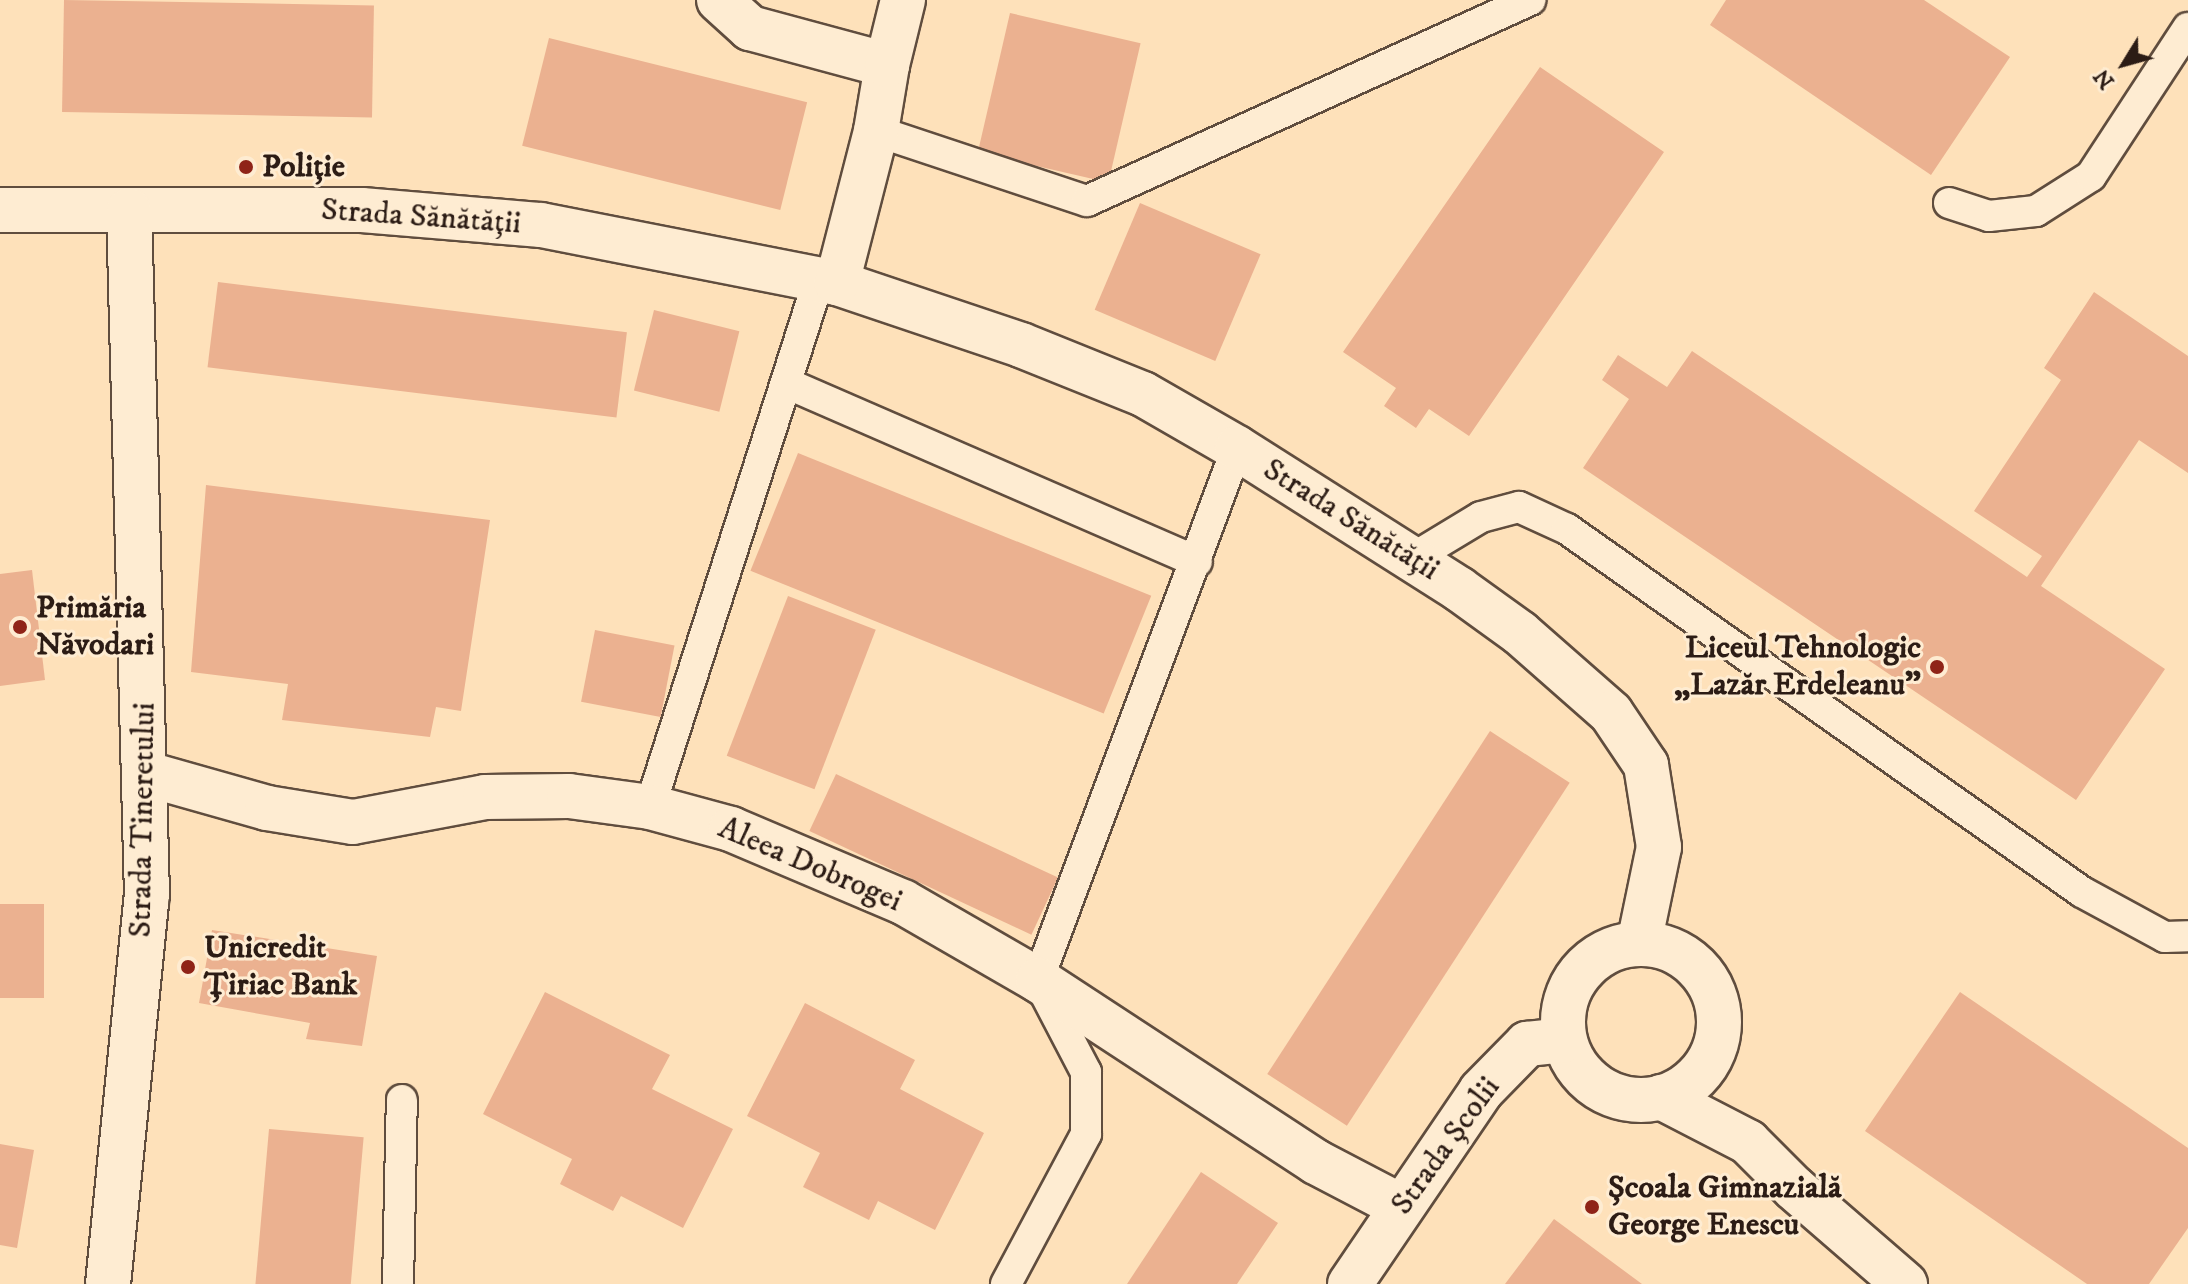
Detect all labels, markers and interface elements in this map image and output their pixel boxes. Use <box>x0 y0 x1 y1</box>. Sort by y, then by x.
north arrow <box>2084 24 2164 104</box>
text: N <box>2088 63 2121 94</box>
place label: Poliție <box>262 148 345 186</box>
marker: Poliție <box>237 158 255 176</box>
street label: Strada Sănătății <box>320 191 522 243</box>
street label: Strada Sănătății <box>1256 451 1446 589</box>
place label: Primăria Năvodari <box>36 590 154 665</box>
marker: Primăria Năvodari <box>11 618 29 636</box>
place label: Liceul Tehnologic „Lazăr Erdeleanu” <box>1674 630 1921 705</box>
marker: Liceul Tehnologic „Lazăr Erdeleanu” <box>1928 658 1946 676</box>
street label: Strada Tineretului <box>122 702 164 938</box>
street label: Aleea Dobrogei <box>712 809 908 921</box>
place label: Unicredit Țiriac Bank <box>204 930 357 1005</box>
marker: Unicredit Țiriac Bank <box>179 958 197 976</box>
street label: Strada Școlii <box>1383 1070 1509 1222</box>
place label: Școala Gimnazială George Enescu <box>1608 1170 1842 1245</box>
marker: Școala Gimnazială George Enescu <box>1583 1198 1601 1216</box>

